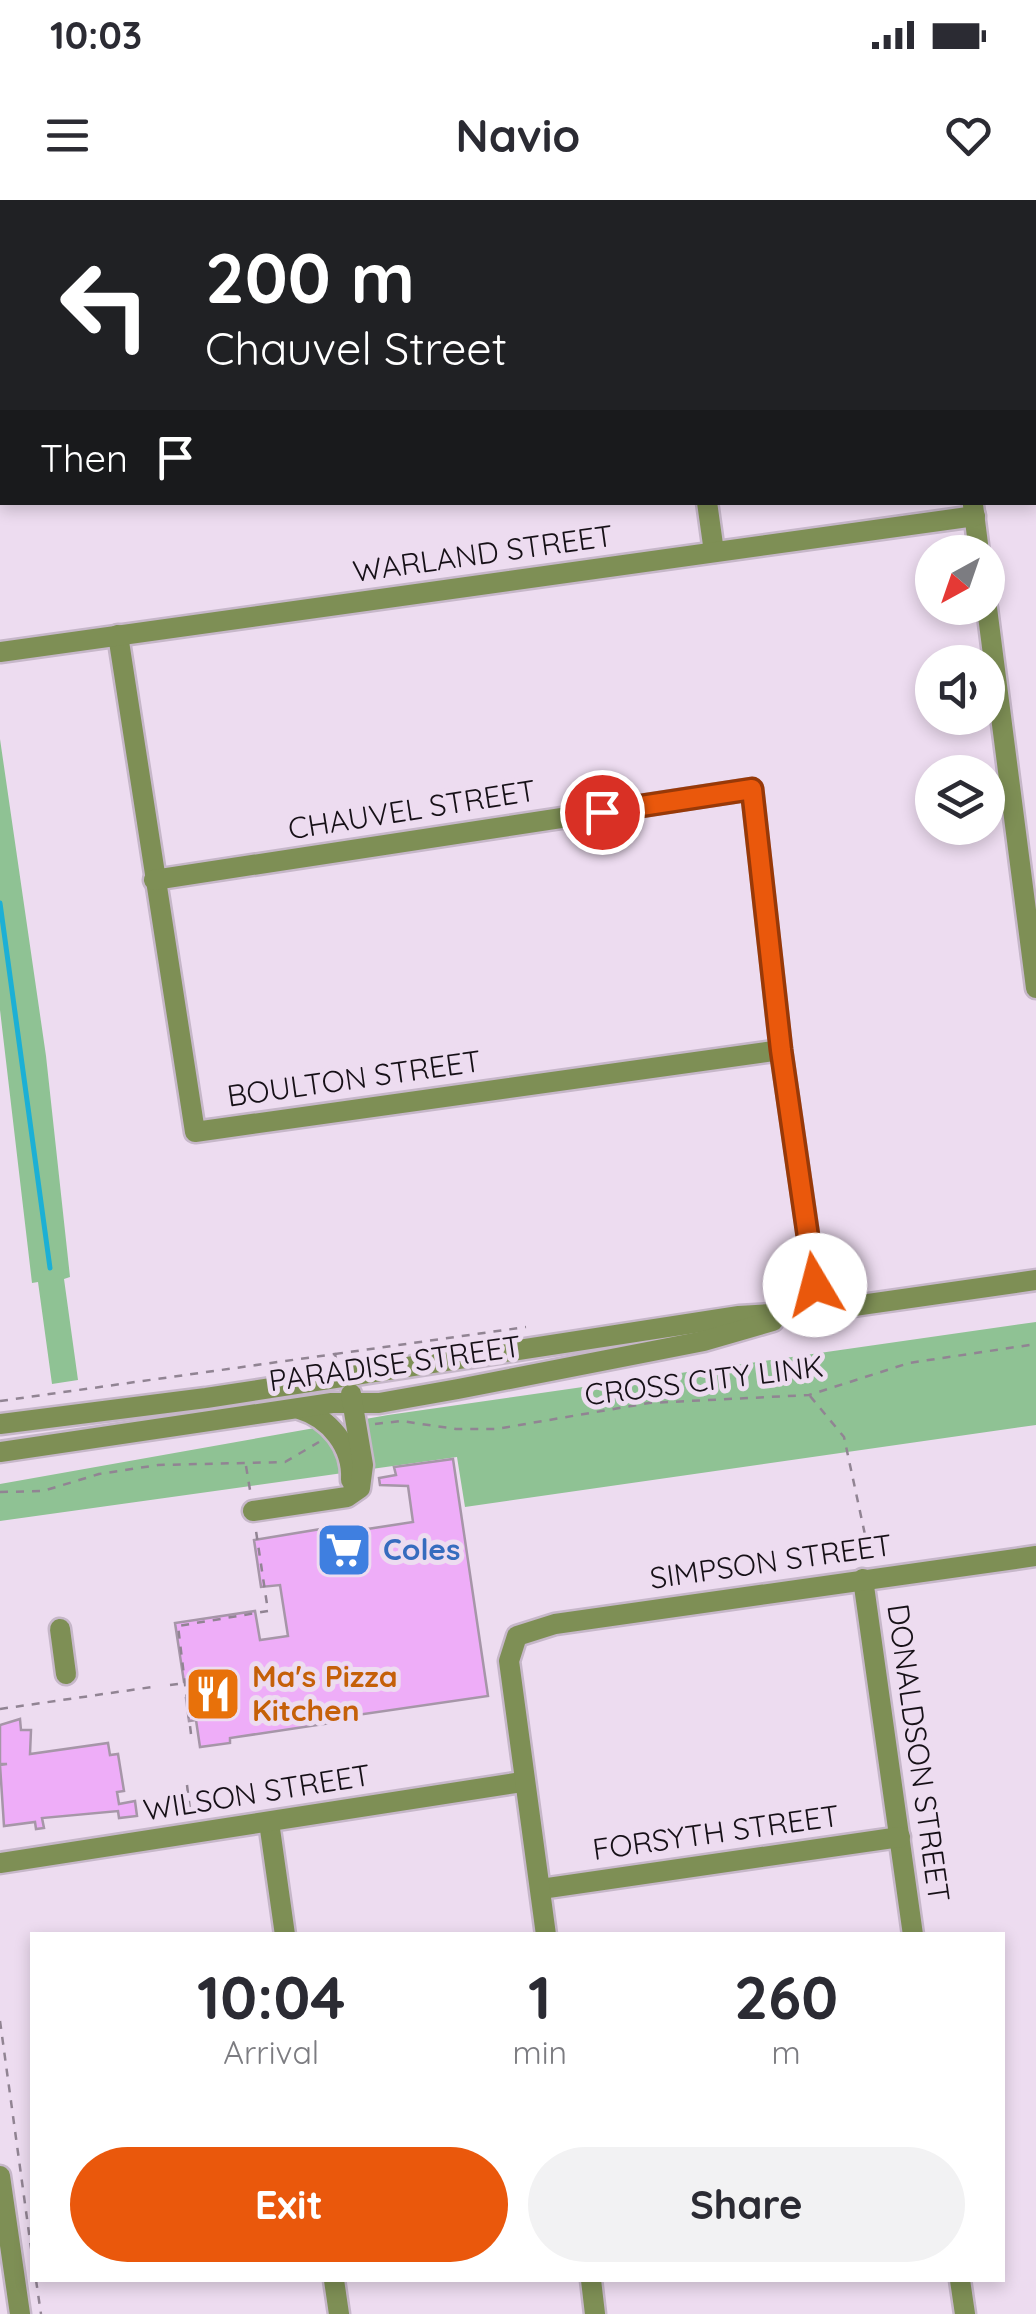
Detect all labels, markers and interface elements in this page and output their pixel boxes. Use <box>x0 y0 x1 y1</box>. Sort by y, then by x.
text: 10:03 <box>50 11 142 59</box>
text: Navio <box>456 107 580 163</box>
icon: menu <box>40 108 95 163</box>
icon: heart <box>941 108 996 163</box>
text: 200 m <box>205 233 415 321</box>
icon: left <box>40 240 170 370</box>
text: Chauvel Street <box>205 320 507 376</box>
icon: arrive <box>148 430 203 485</box>
text: Then <box>40 434 128 482</box>
street label: WARLAND STREET <box>350 516 615 590</box>
north arrow <box>915 535 1005 625</box>
map controls <box>915 535 1005 845</box>
button: sound <box>915 645 1005 735</box>
button: layers <box>915 755 1005 845</box>
pin <box>560 770 645 855</box>
street label: CHAUVEL STREET <box>285 771 538 847</box>
icon: arrive <box>575 785 630 840</box>
street label: BOULTON STREET <box>225 1041 483 1115</box>
position arrow <box>763 1233 867 1337</box>
street label: PARADISE STREET <box>266 1327 523 1400</box>
street label: CROSS CITY LINK <box>582 1347 825 1414</box>
supermarket icon: Coles <box>314 1520 374 1580</box>
street label: SIMPSON STREET <box>647 1525 894 1597</box>
place label: Coles <box>383 1530 461 1568</box>
street label: DONALDSON STREET <box>879 1601 959 1904</box>
place label: Ma's Pizza Kitchen <box>252 1657 398 1729</box>
restaurant icon: Ma's Pizza Kitchen <box>183 1664 243 1724</box>
street label: WILSON STREET <box>140 1755 373 1829</box>
street label: FORSYTH STREET <box>590 1796 842 1868</box>
text: 10:04 <box>197 1959 346 2034</box>
text: 1 <box>528 1959 551 2034</box>
text: 260 <box>734 1959 838 2034</box>
text: Arrival <box>223 2032 319 2072</box>
text: min <box>512 2032 567 2072</box>
text: m <box>771 2032 801 2072</box>
button: Exit <box>70 2147 508 2262</box>
button: Share <box>528 2147 965 2262</box>

